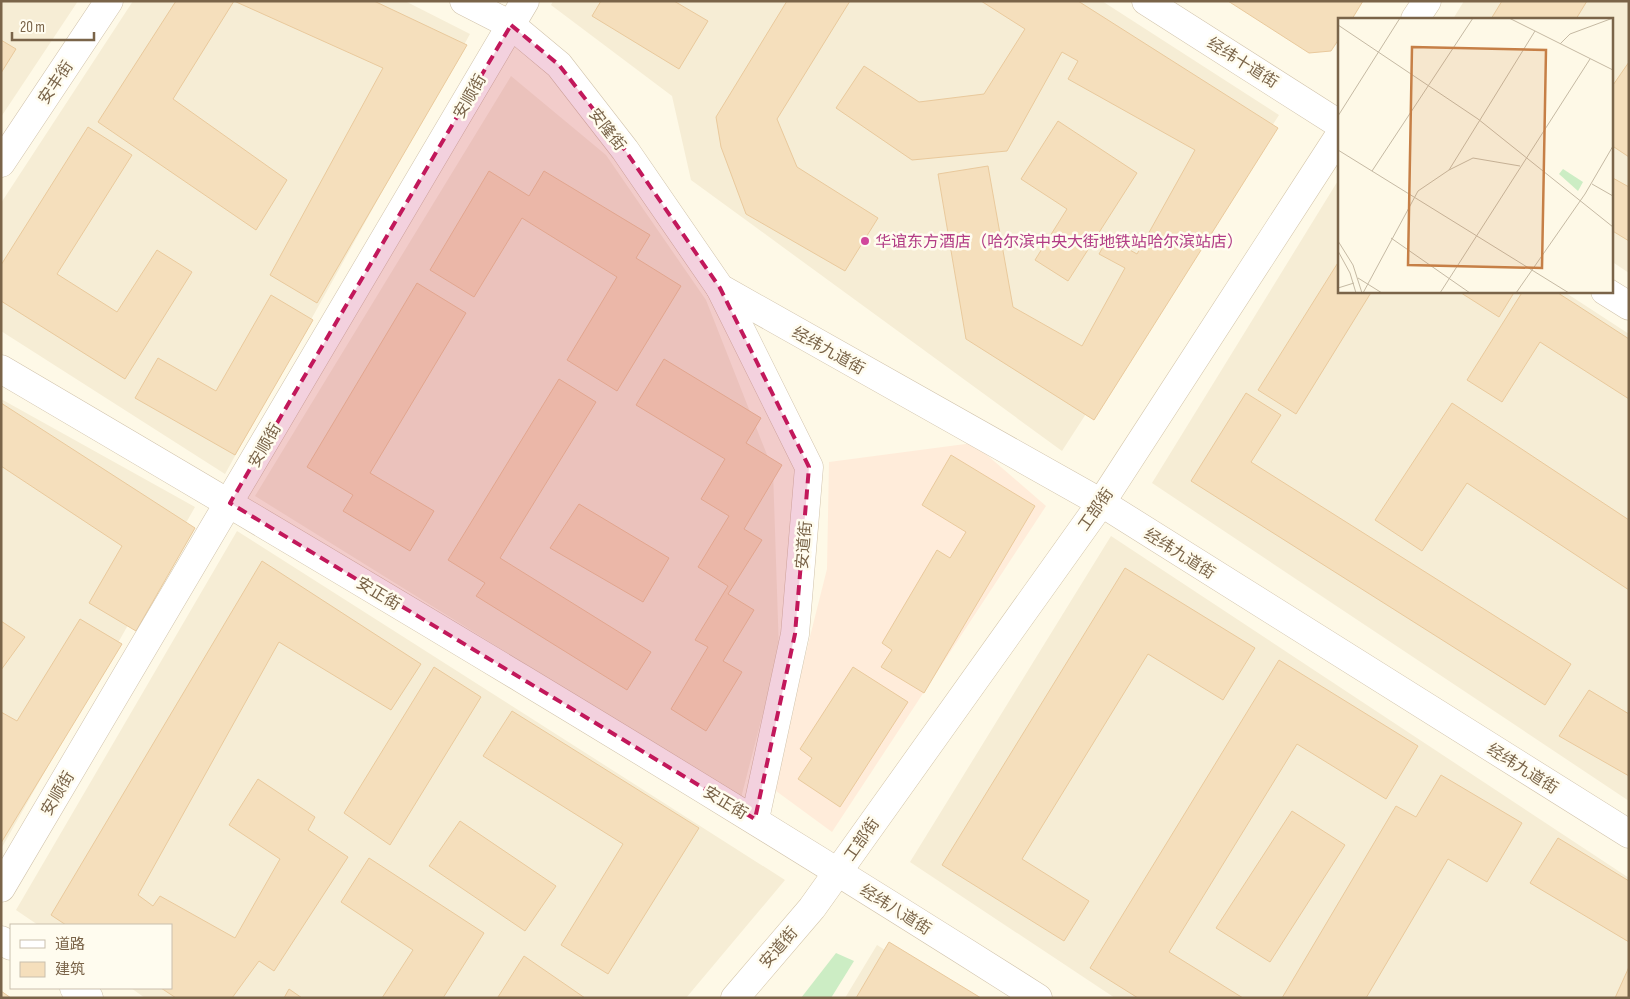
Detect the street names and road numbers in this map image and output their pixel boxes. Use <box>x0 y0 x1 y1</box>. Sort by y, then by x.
street label: 经纬十道街 <box>1203 34 1281 93</box>
street label: 安丰街 <box>35 58 78 108</box>
street label: 安顺街 <box>450 71 491 122</box>
street label: 安隆街 <box>585 105 629 155</box>
street label: 经纬九道街 <box>789 324 868 379</box>
street label: 安顺街 <box>245 420 286 471</box>
street label: 工部街 <box>1075 485 1118 535</box>
street label: 安道街 <box>793 520 816 570</box>
street label: 经纬九道街 <box>1140 525 1218 584</box>
street label: 安正街 <box>353 574 404 615</box>
street label: 经纬九道街 <box>1483 740 1561 799</box>
street label: 安顺街 <box>38 768 79 819</box>
street label: 安正街 <box>700 783 751 824</box>
street label: 工部街 <box>841 815 884 865</box>
street label: 经纬八道街 <box>856 881 934 940</box>
street label: 安道街 <box>756 924 802 972</box>

